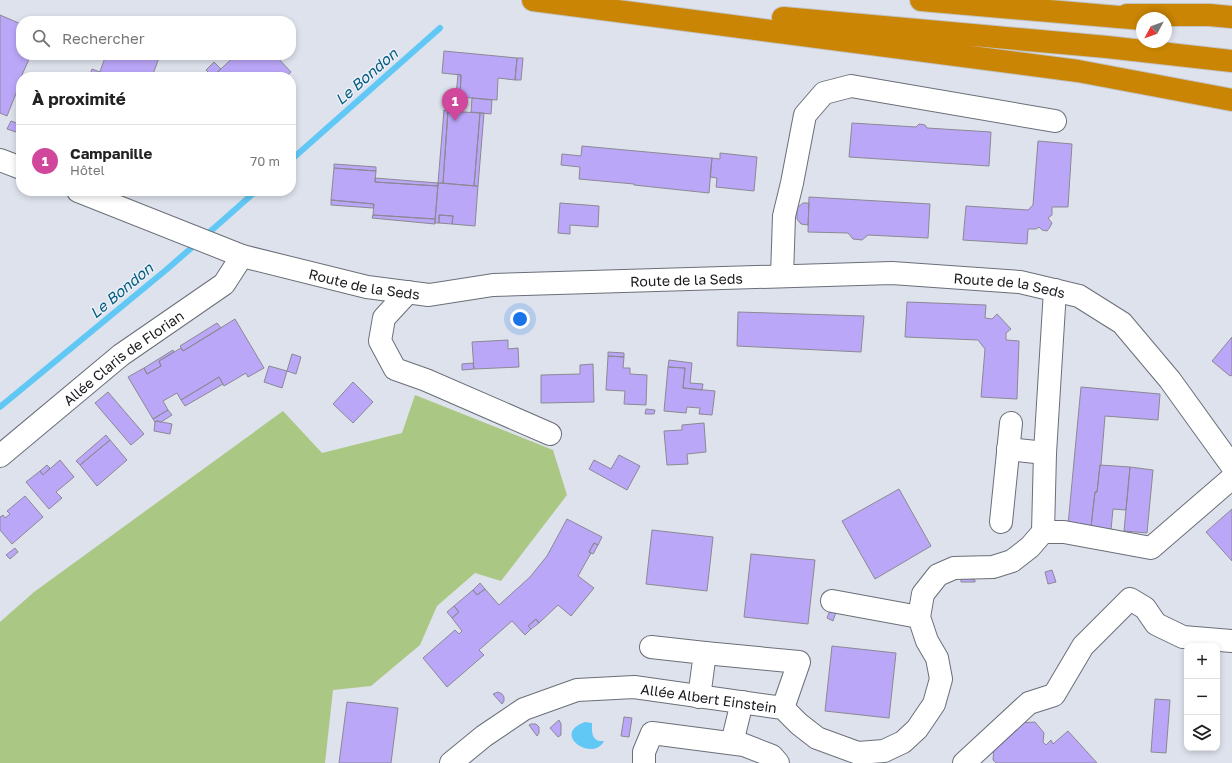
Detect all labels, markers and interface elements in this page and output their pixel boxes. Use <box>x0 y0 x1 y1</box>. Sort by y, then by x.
north arrow <box>1136 12 1172 48</box>
search box <box>16 16 296 60</box>
icon: search <box>30 27 52 49</box>
text: Rechercher <box>62 29 145 47</box>
water label: Le Bondon <box>331 44 401 108</box>
text: À proximité <box>32 88 126 109</box>
pin: 1 <box>442 88 468 121</box>
text: Campanille <box>70 144 152 162</box>
text: 1 <box>42 153 48 169</box>
text: 70 m <box>250 153 280 169</box>
text: Hôtel <box>70 162 105 178</box>
water label: Le Bondon <box>86 258 157 322</box>
street label: Route de la Seds <box>307 264 421 302</box>
street label: Route de la Seds <box>630 269 743 289</box>
street label: Route de la Seds <box>953 269 1067 301</box>
street label: Allée Claris de Florian <box>59 306 187 408</box>
your location <box>510 309 530 329</box>
map controls <box>1184 643 1220 751</box>
button: + <box>1184 643 1220 679</box>
button: − <box>1184 679 1220 715</box>
street label: Allée Albert Einstein <box>640 680 778 716</box>
button: layers <box>1184 715 1220 751</box>

